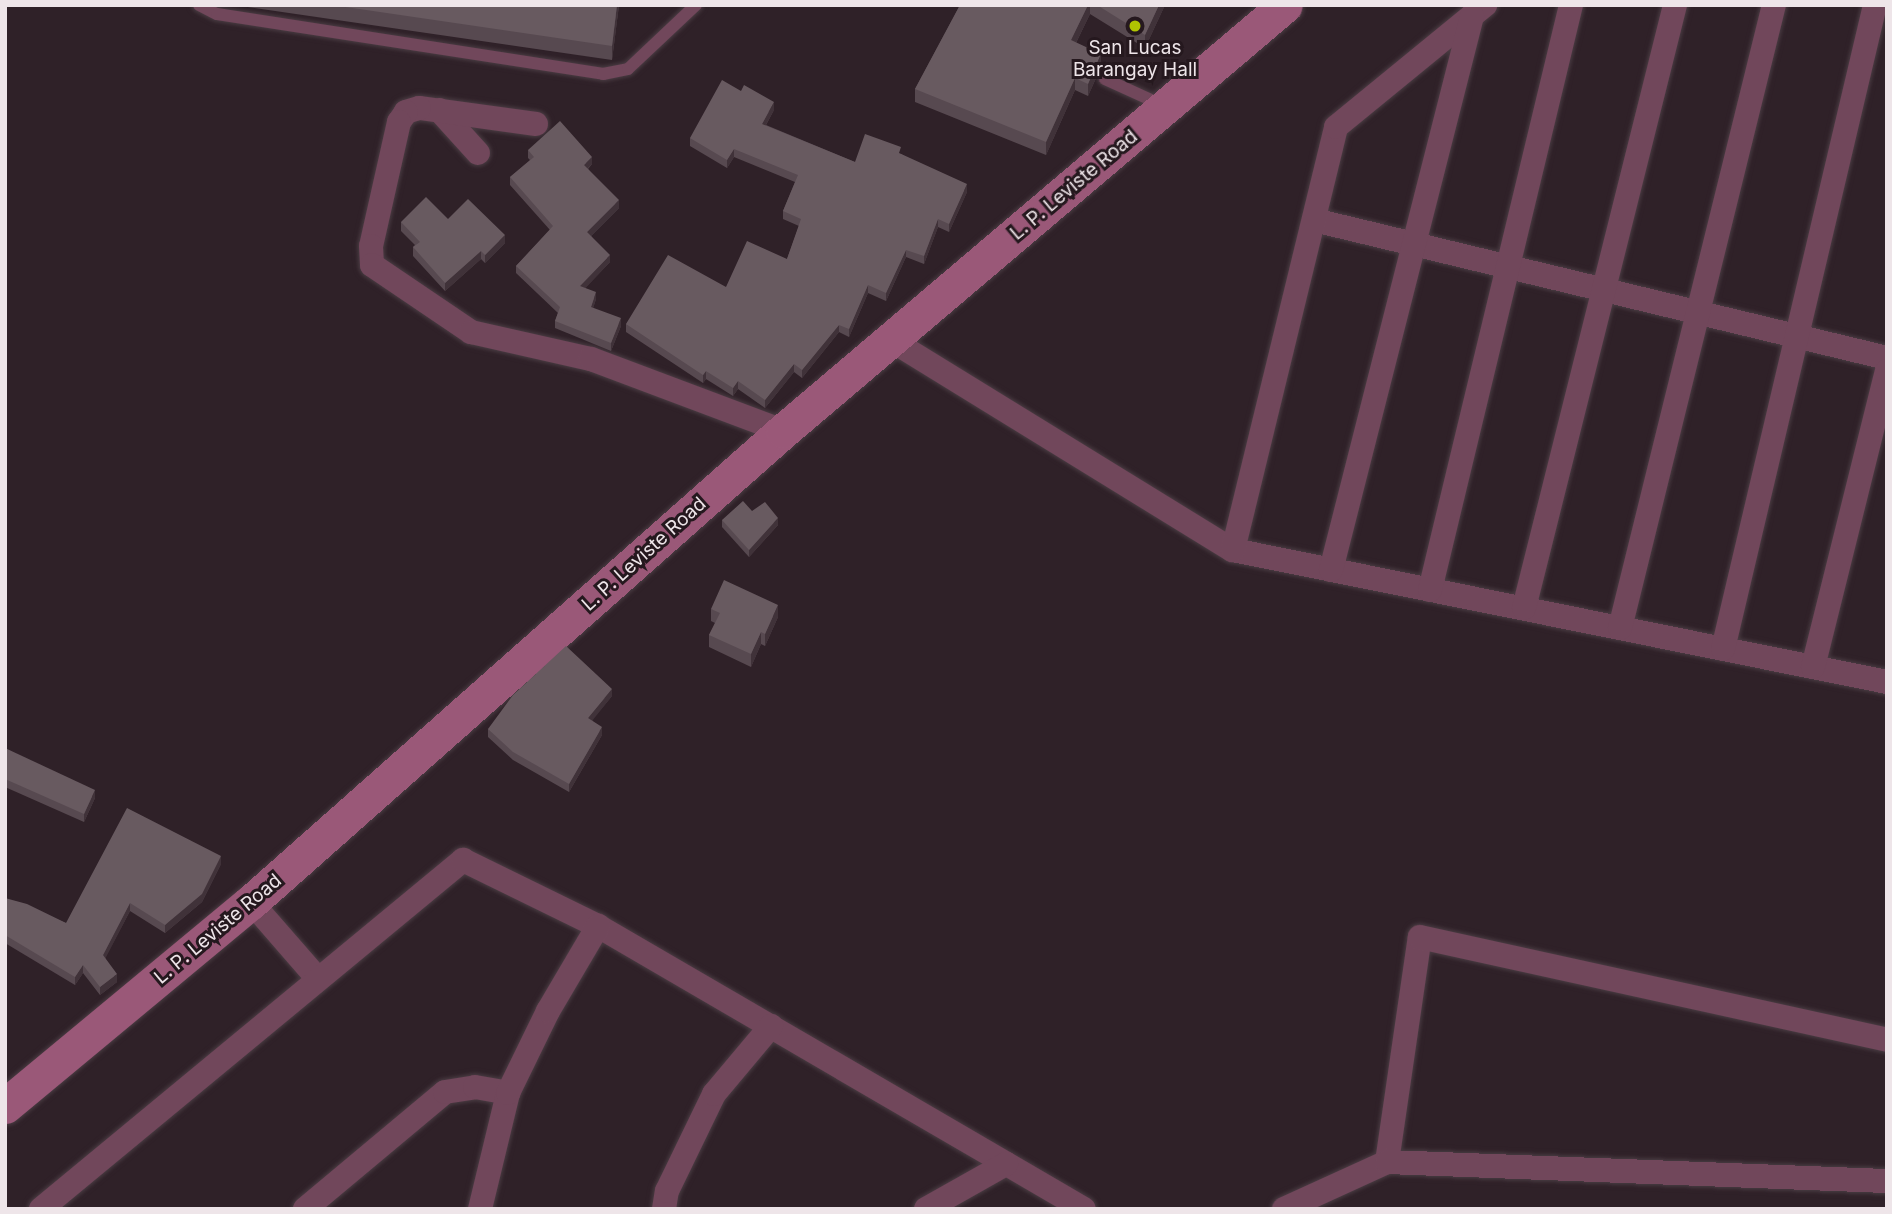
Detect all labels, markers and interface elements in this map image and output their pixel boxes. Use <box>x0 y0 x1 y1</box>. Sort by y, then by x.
marker: San Lucas Barangay Hall <box>1127 18 1143 34</box>
place label: San Lucas Barangay Hall <box>1073 37 1197 81</box>
street label: L. P. Leviste Road <box>1006 125 1142 245</box>
street label: L. P. Leviste Road <box>577 492 711 616</box>
street label: L. P. Leviste Road <box>150 869 286 989</box>

